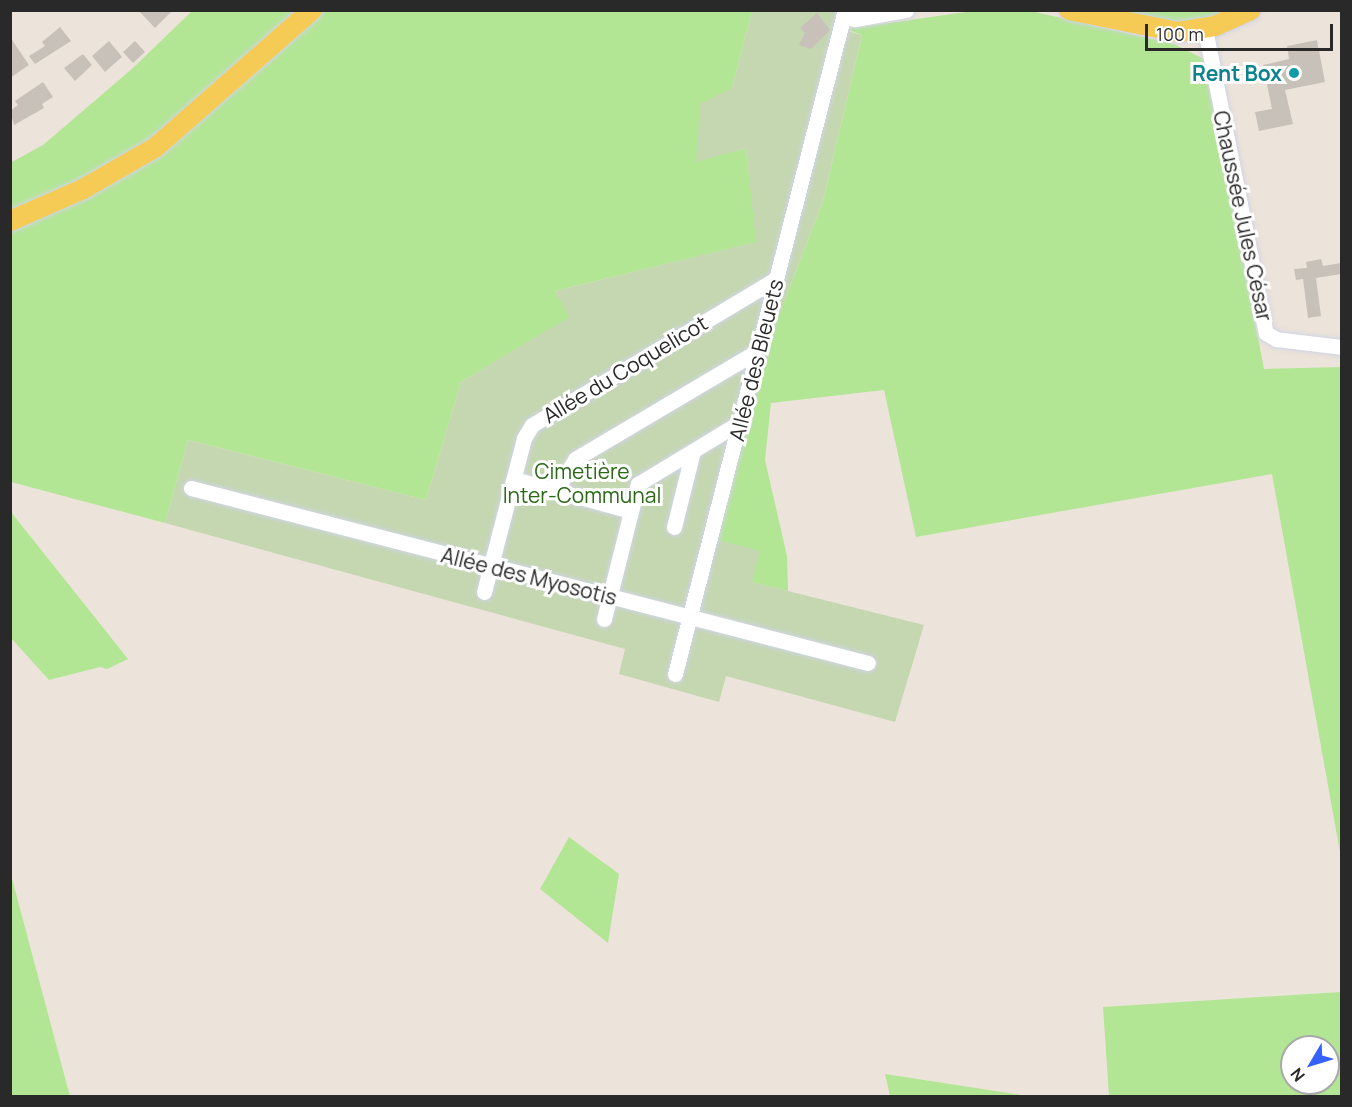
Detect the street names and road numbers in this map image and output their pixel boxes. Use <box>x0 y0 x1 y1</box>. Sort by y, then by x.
street label: Chaussée Jules César <box>1208 108 1278 324</box>
street label: Allée des Bleuets <box>724 276 788 444</box>
street label: Allée du Coquelicot <box>538 310 712 428</box>
street label: Allée des Myosotis <box>439 542 619 610</box>

